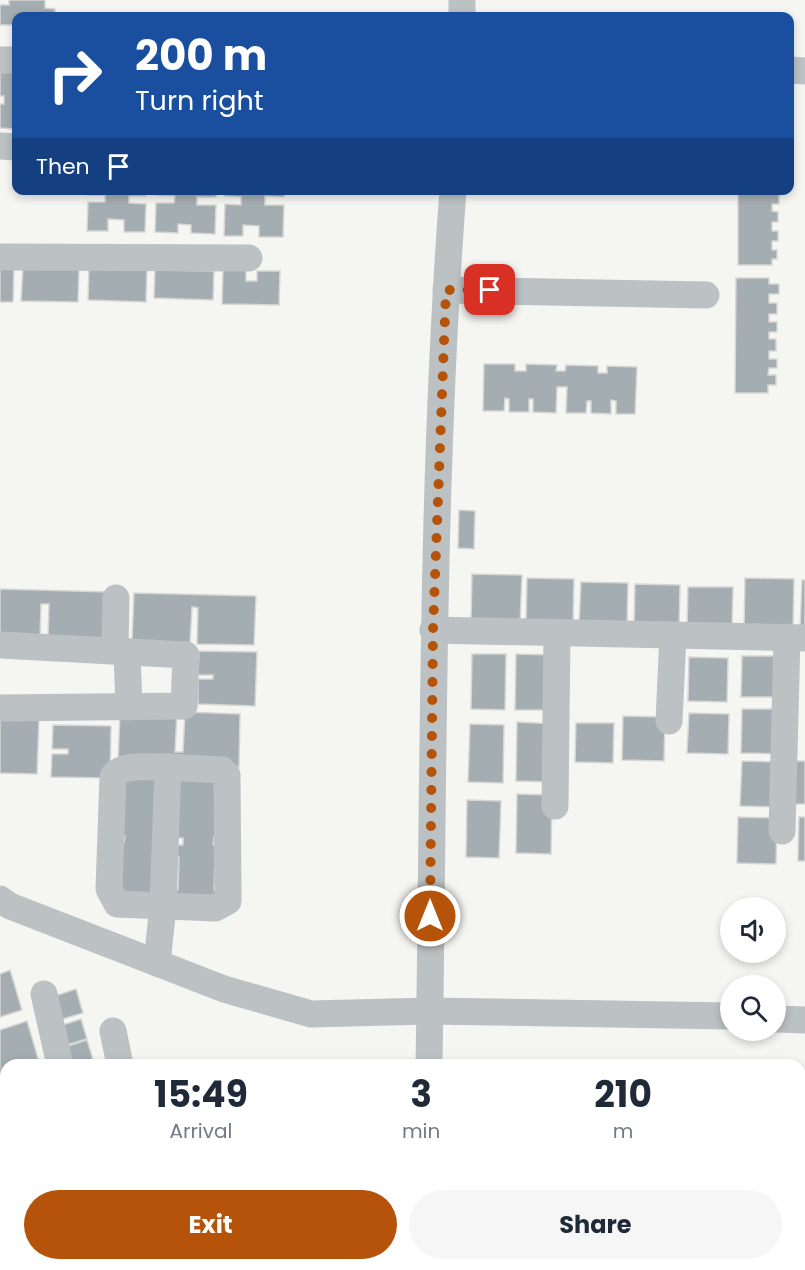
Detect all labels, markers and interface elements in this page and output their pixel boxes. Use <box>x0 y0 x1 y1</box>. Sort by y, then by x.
text: 200 m <box>135 26 267 85</box>
icon: right <box>36 36 114 114</box>
text: Turn right <box>135 82 264 119</box>
icon: arrive <box>102 150 135 183</box>
text: Then <box>36 151 90 182</box>
pin <box>464 264 515 315</box>
icon: arrive <box>473 273 506 306</box>
position arrow <box>398 884 462 948</box>
map controls <box>720 897 786 1041</box>
button: sound <box>720 897 786 963</box>
button: search <box>720 975 786 1041</box>
text: 15:49 <box>154 1069 248 1120</box>
text: 3 <box>410 1069 432 1120</box>
text: 210 <box>594 1069 652 1120</box>
text: Arrival <box>169 1117 232 1145</box>
text: min <box>402 1117 440 1145</box>
text: m <box>613 1117 633 1145</box>
button: Exit <box>24 1190 397 1259</box>
button: Share <box>409 1190 782 1259</box>

